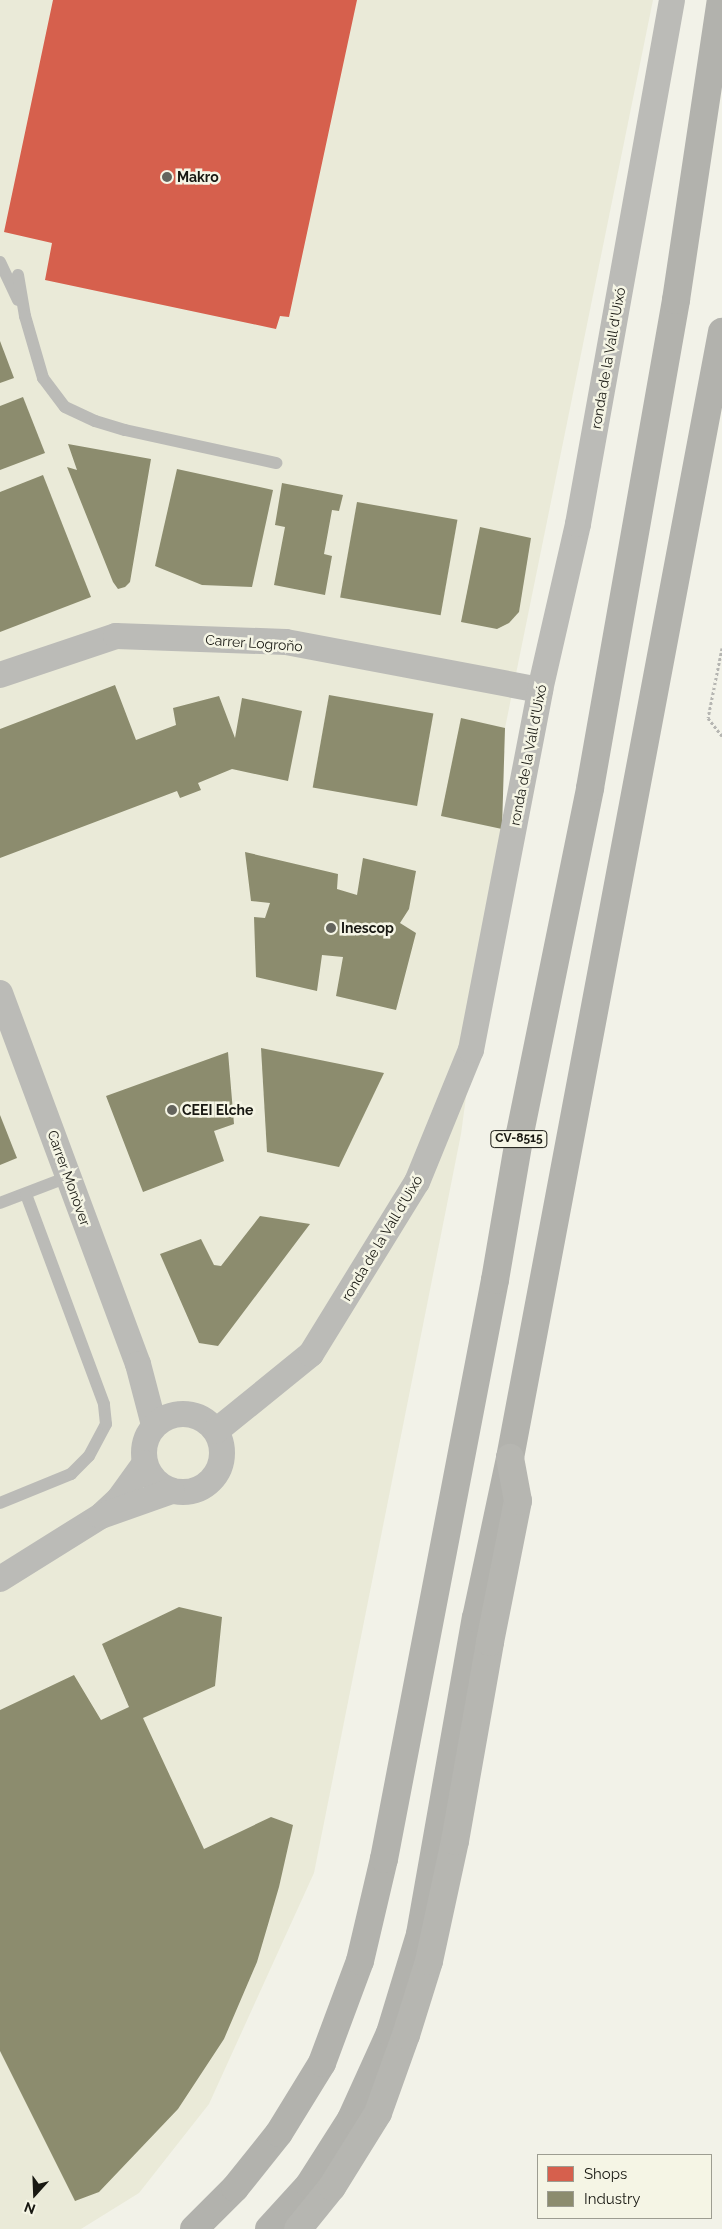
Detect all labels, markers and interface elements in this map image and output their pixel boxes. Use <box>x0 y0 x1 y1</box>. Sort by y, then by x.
place label: Makro <box>177 169 219 185</box>
marker: Makro <box>161 171 173 183</box>
street label: ronda de la Vall d'Uixó <box>587 286 629 430</box>
street label: Carrer Logroño <box>205 631 303 655</box>
street label: ronda de la Vall d'Uixó <box>506 683 550 827</box>
place label: Inescop <box>341 920 394 936</box>
marker: Inescop <box>325 922 337 934</box>
place label: CEEI Elche <box>182 1102 253 1118</box>
marker: CEEI Elche <box>166 1104 178 1116</box>
street label: Carrer Monòver <box>44 1128 94 1228</box>
road number: CV-8515 <box>490 1130 548 1148</box>
street label: ronda de la Vall d'Uixó <box>338 1172 426 1304</box>
legend <box>537 2154 712 2219</box>
text: Shops <box>584 2165 627 2183</box>
north arrow <box>10 2169 60 2219</box>
text: Industry <box>584 2190 640 2208</box>
text: N <box>22 2199 38 2217</box>

